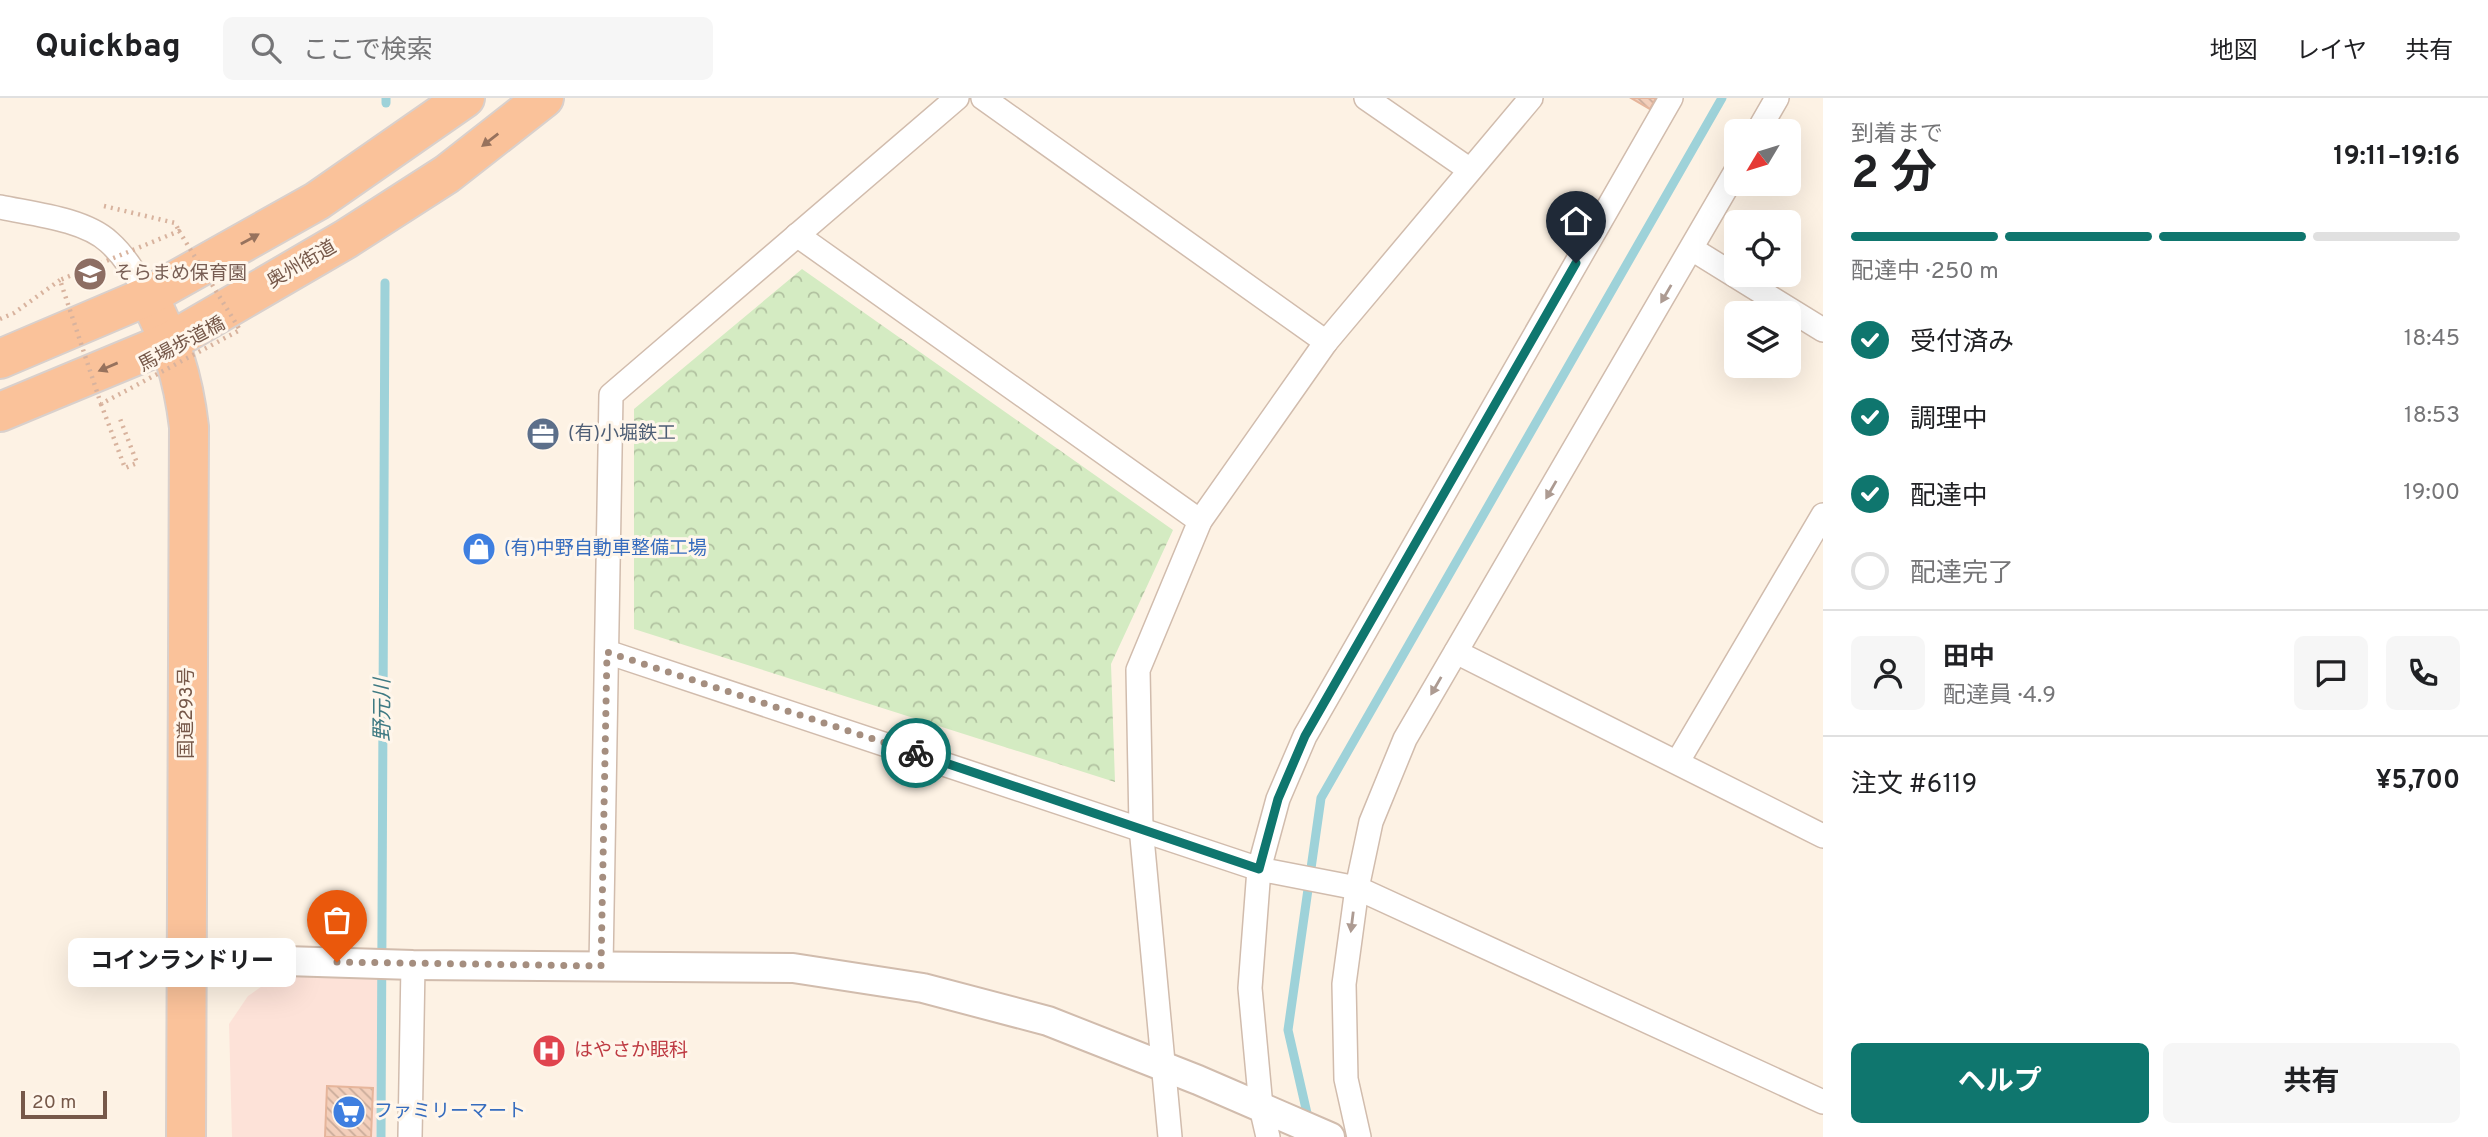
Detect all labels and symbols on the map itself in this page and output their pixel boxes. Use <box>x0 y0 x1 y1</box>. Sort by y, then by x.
north arrow <box>1724 119 1801 196</box>
one-way arrow <box>481 133 499 147</box>
pin <box>1546 191 1606 263</box>
one-way arrow <box>241 233 260 245</box>
street label: 奥州街道 <box>263 236 341 294</box>
school or university icon: そらまめ保育園 <box>71 255 109 293</box>
place label: そらまめ保育園 <box>114 262 247 286</box>
one-way arrow <box>1659 284 1672 303</box>
street label: 馬場歩道橋 <box>134 312 230 378</box>
one-way arrow <box>98 361 118 373</box>
office icon: (有)小堀鉄工 <box>524 415 562 453</box>
place label: (有)小堀鉄工 <box>568 422 676 446</box>
one-way arrow <box>1544 481 1557 500</box>
shop icon: (有)中野自動車整備工場 <box>460 530 498 568</box>
place label: (有)中野自動車整備工場 <box>504 537 707 561</box>
street label: 国道293号 <box>175 667 199 759</box>
water label: 野元川 <box>370 677 397 742</box>
one-way arrow <box>1429 677 1442 696</box>
courier <box>881 718 951 788</box>
pin <box>307 890 367 962</box>
one-way arrow <box>1347 911 1358 933</box>
callout: コインランドリー <box>68 938 295 986</box>
hospital icon: はやさか眼科 <box>530 1032 568 1070</box>
place label: はやさか眼科 <box>574 1039 688 1063</box>
scale bar <box>21 1088 107 1120</box>
supermarket icon: ファミリーマート <box>330 1093 368 1131</box>
place label: ファミリーマート <box>374 1100 526 1124</box>

